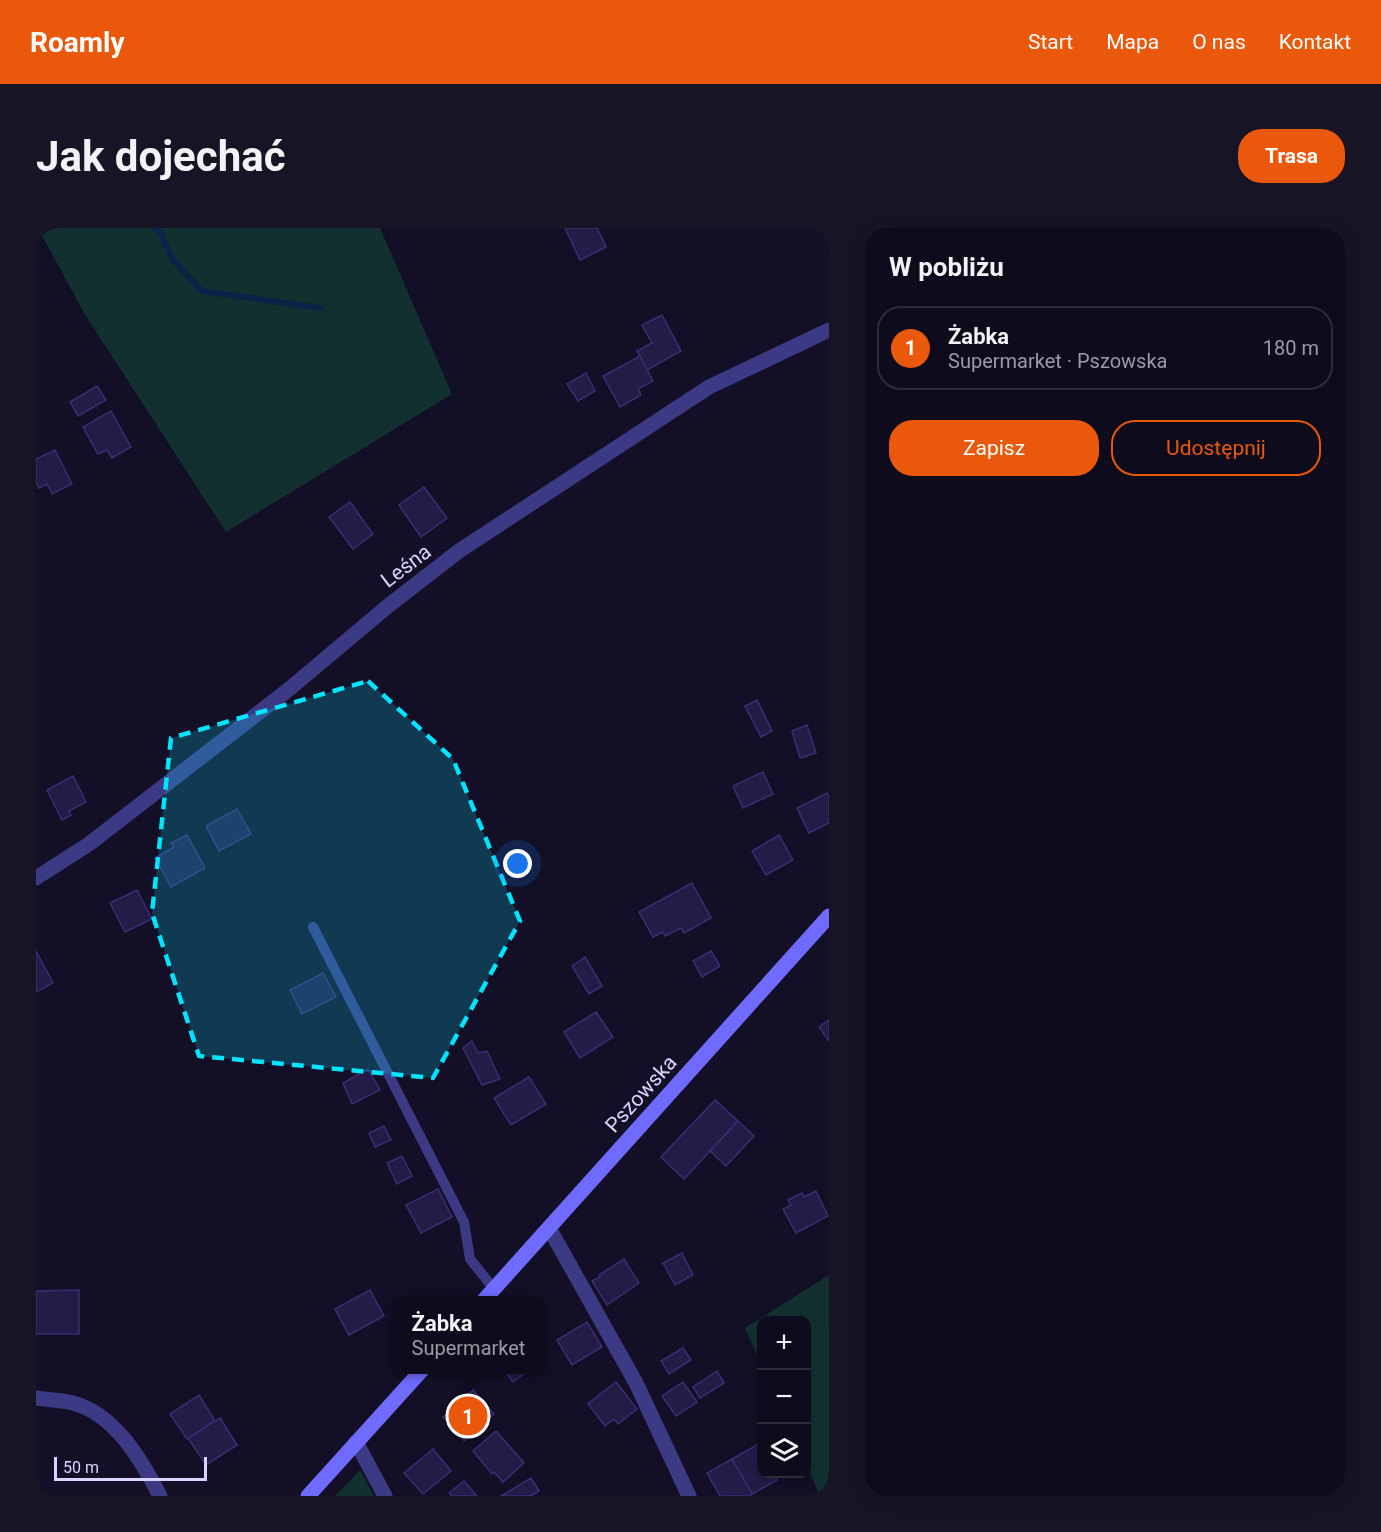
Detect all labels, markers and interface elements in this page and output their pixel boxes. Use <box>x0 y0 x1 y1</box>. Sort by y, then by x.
text: Roamly <box>30 26 125 59</box>
text: Start <box>1028 30 1073 54</box>
text: Mapa <box>1106 30 1159 54</box>
text: O nas <box>1192 30 1246 54</box>
text: Kontakt <box>1279 30 1351 54</box>
button: Trasa <box>1238 129 1345 183</box>
text: Jak dojechać <box>36 132 286 181</box>
text: W pobliżu <box>889 252 1004 282</box>
text: Żabka <box>948 324 1009 349</box>
text: 1 <box>905 336 916 360</box>
text: 180 m <box>1263 336 1319 360</box>
text: Supermarket · Pszowska <box>948 349 1167 373</box>
button: Zapisz <box>889 420 1099 476</box>
button: Udostępnij <box>1111 420 1321 476</box>
street label: Leśna <box>376 539 436 593</box>
your location <box>503 849 532 878</box>
street label: Pszowska <box>600 1051 682 1137</box>
popup <box>392 1296 545 1374</box>
text: Żabka <box>412 1311 473 1336</box>
map controls <box>757 1316 811 1478</box>
button: + <box>757 1316 811 1370</box>
text: Supermarket <box>412 1336 525 1360</box>
button: − <box>757 1370 811 1424</box>
pin: 1 <box>448 1394 488 1438</box>
button: layers <box>757 1424 811 1478</box>
scale bar <box>54 1454 207 1482</box>
text: 50 m <box>63 1458 99 1477</box>

